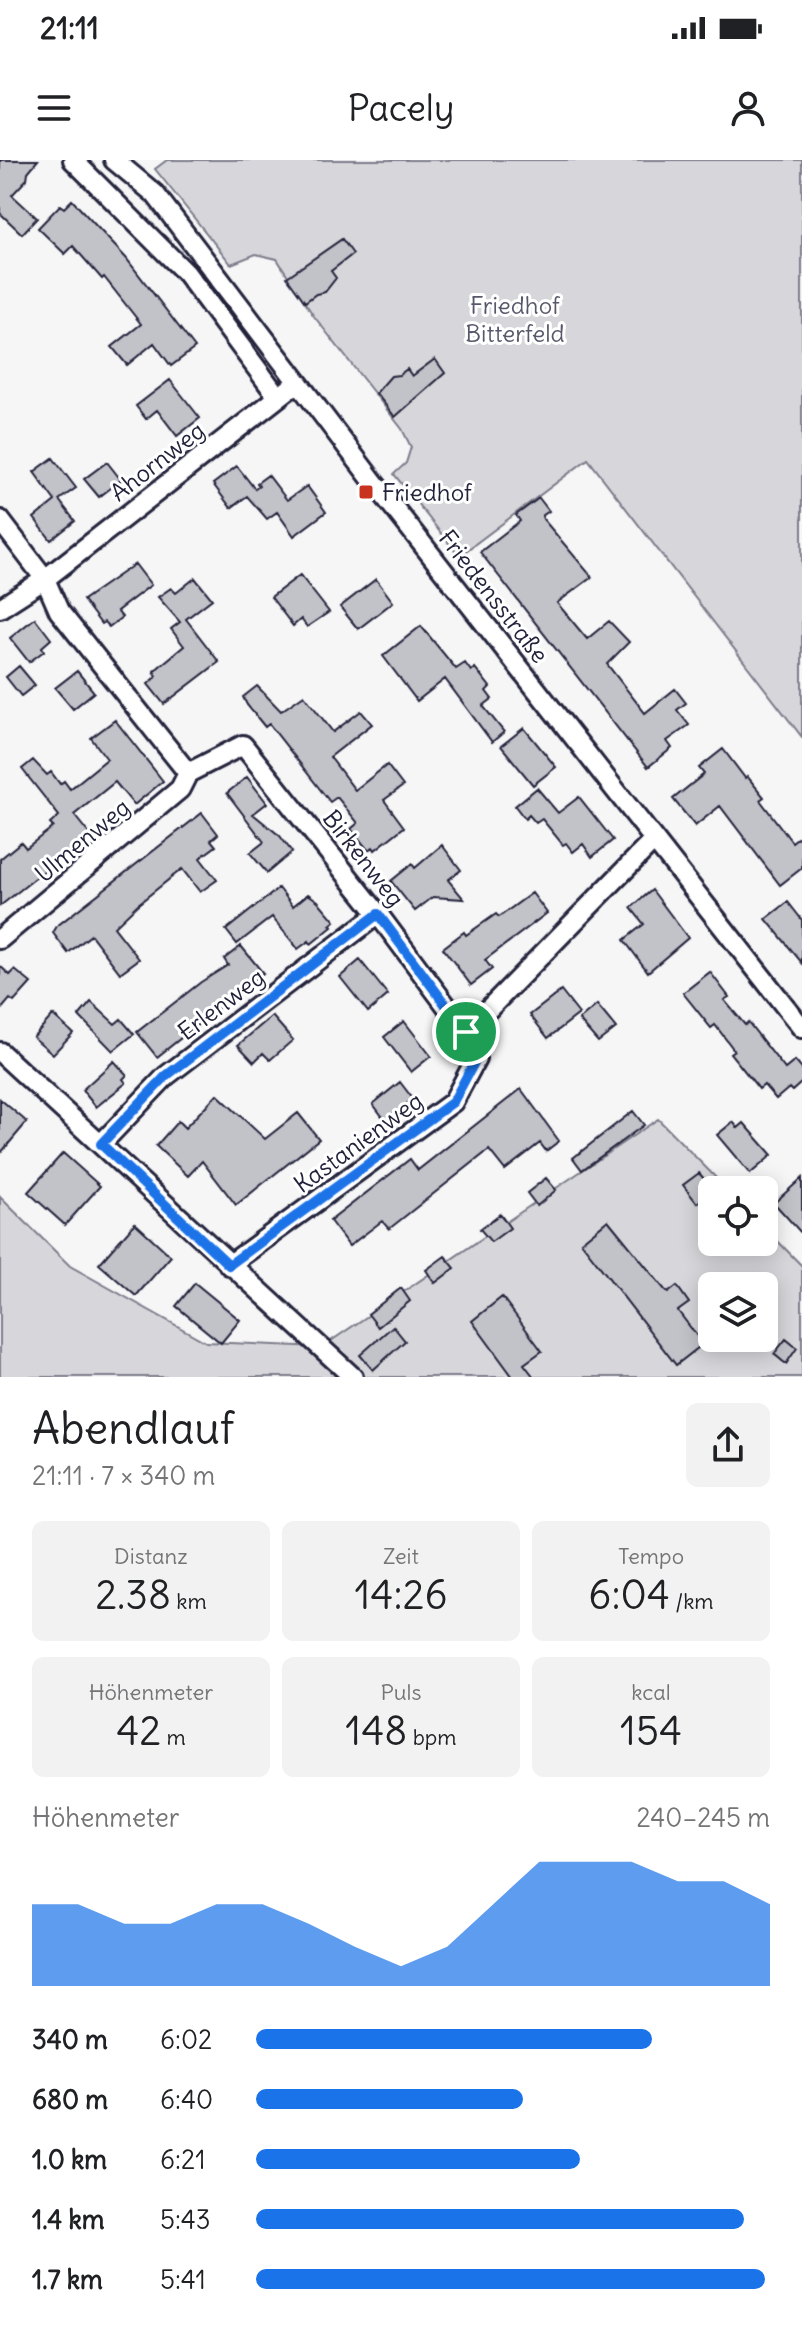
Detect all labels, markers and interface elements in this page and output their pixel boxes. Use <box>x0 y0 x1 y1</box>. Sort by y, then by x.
text: 21:11 <box>40 9 99 47</box>
icon: menu <box>32 86 76 130</box>
text: Pacely <box>348 86 454 131</box>
icon: person <box>726 86 770 130</box>
park label: Friedhof Bitterfeld <box>465 290 565 348</box>
street label: Ahornweg <box>104 415 210 507</box>
place label: Friedhof <box>382 477 473 507</box>
marker: Friedhof <box>357 483 375 501</box>
street label: Friedensstraße <box>433 523 555 669</box>
street label: Ulmenweg <box>28 792 136 888</box>
street label: Birkenweg <box>317 804 411 912</box>
street label: Erlenweg <box>172 962 270 1046</box>
pin <box>432 998 500 1066</box>
icon: arrive <box>444 1010 488 1054</box>
street label: Kastanienweg <box>288 1085 428 1199</box>
map controls <box>698 1176 778 1352</box>
button: locate <box>698 1176 778 1256</box>
button: layers <box>698 1272 778 1352</box>
text: Abendlauf <box>32 1401 234 1456</box>
button: share <box>686 1403 770 1487</box>
text: 21:11 · 7 × 340 m <box>32 1459 215 1492</box>
text: Distanz <box>114 1542 188 1570</box>
text: Zeit <box>383 1542 419 1570</box>
text: Tempo <box>618 1542 684 1570</box>
text: 2.38 <box>95 1570 171 1620</box>
text: 14:26 <box>354 1570 448 1620</box>
text: 6:04 <box>588 1570 670 1620</box>
text: km <box>171 1587 207 1615</box>
text: /km <box>670 1587 714 1615</box>
text: Höhenmeter <box>89 1678 213 1706</box>
text: Puls <box>380 1678 422 1706</box>
text: kcal <box>631 1678 671 1706</box>
text: 42 <box>116 1706 161 1756</box>
text: 148 <box>345 1706 407 1756</box>
text: 154 <box>620 1706 682 1756</box>
text: m <box>161 1723 186 1751</box>
text: bpm <box>407 1723 457 1751</box>
text: Höhenmeter <box>32 1801 179 1834</box>
text: 240–245 m <box>636 1801 770 1834</box>
text: 340 m <box>32 2023 108 2056</box>
text: 6:02 <box>160 2023 212 2056</box>
text: 680 m <box>32 2083 108 2116</box>
text: 6:40 <box>160 2083 213 2116</box>
text: 1.0 km <box>32 2143 107 2176</box>
text: 6:21 <box>160 2143 205 2176</box>
text: 1.4 km <box>32 2203 105 2236</box>
text: 5:43 <box>160 2203 211 2236</box>
text: 1.7 km <box>32 2263 103 2296</box>
text: 5:41 <box>160 2263 206 2296</box>

